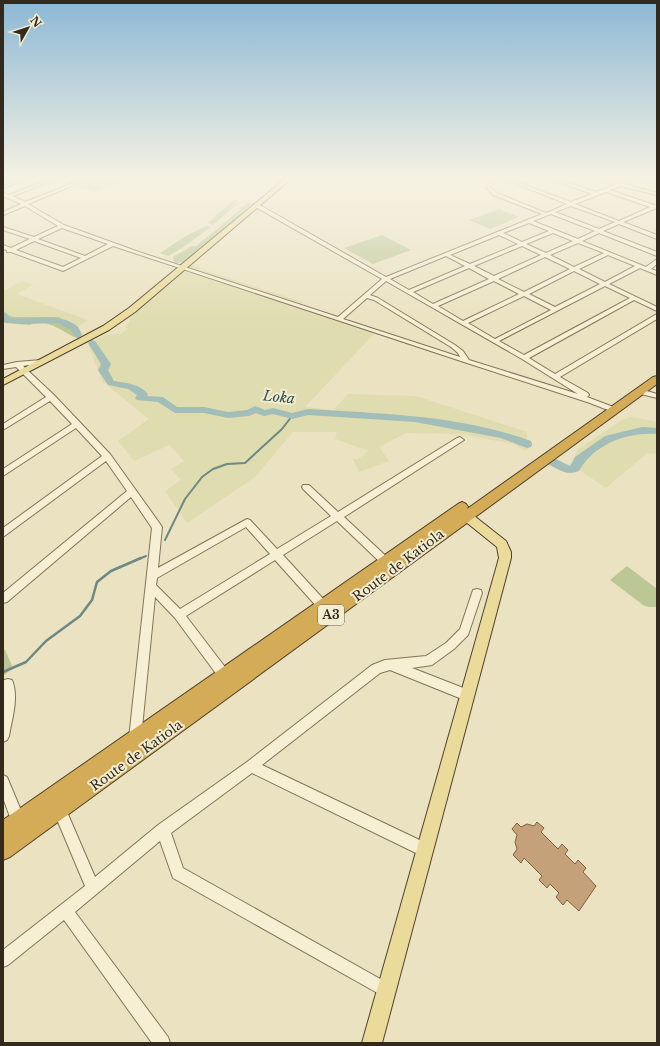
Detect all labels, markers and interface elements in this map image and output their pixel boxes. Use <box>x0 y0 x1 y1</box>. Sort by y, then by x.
north arrow <box>8 8 48 48</box>
text: N <box>27 13 45 31</box>
water label: Loka <box>261 386 296 408</box>
street label: Route de Katiola <box>349 525 448 605</box>
road number: A3 <box>318 605 344 625</box>
street label: Route de Katiola <box>87 716 186 795</box>

